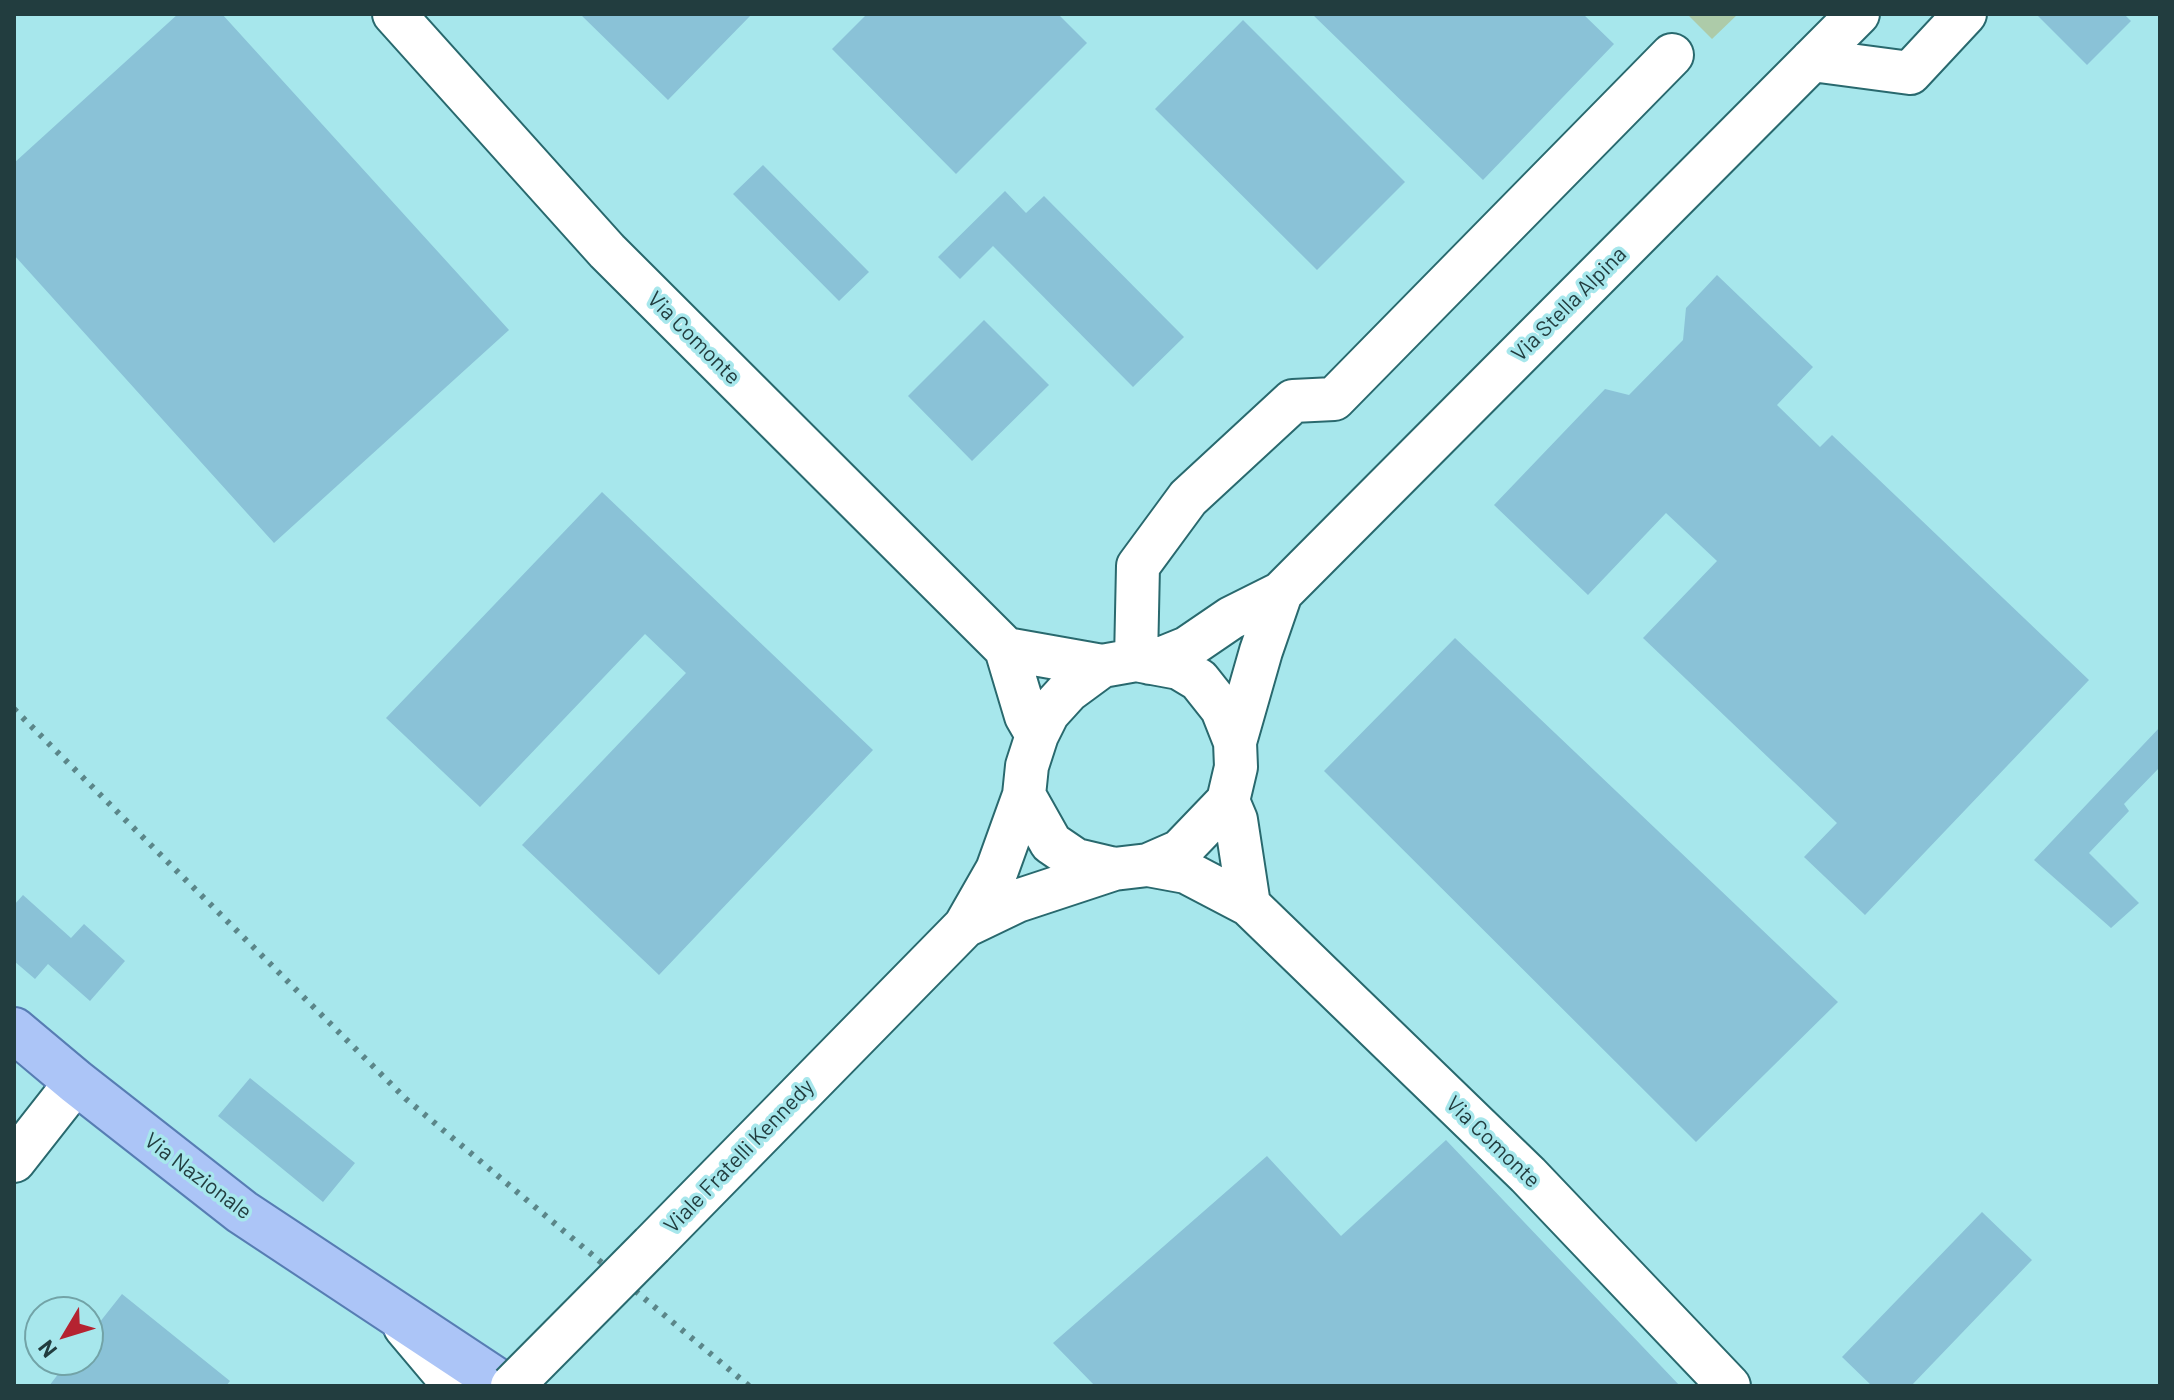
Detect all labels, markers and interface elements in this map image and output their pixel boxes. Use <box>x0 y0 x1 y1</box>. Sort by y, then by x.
street label: Via Stella Alpina <box>1506 241 1632 367</box>
street label: Via Comonte <box>642 286 746 390</box>
street label: Viale Fratelli Kennedy <box>659 1073 819 1239</box>
street label: Via Comonte <box>1440 1091 1546 1193</box>
street label: Via Nazionale <box>139 1127 257 1225</box>
north arrow <box>24 1296 104 1376</box>
text: N <box>32 1336 61 1363</box>

